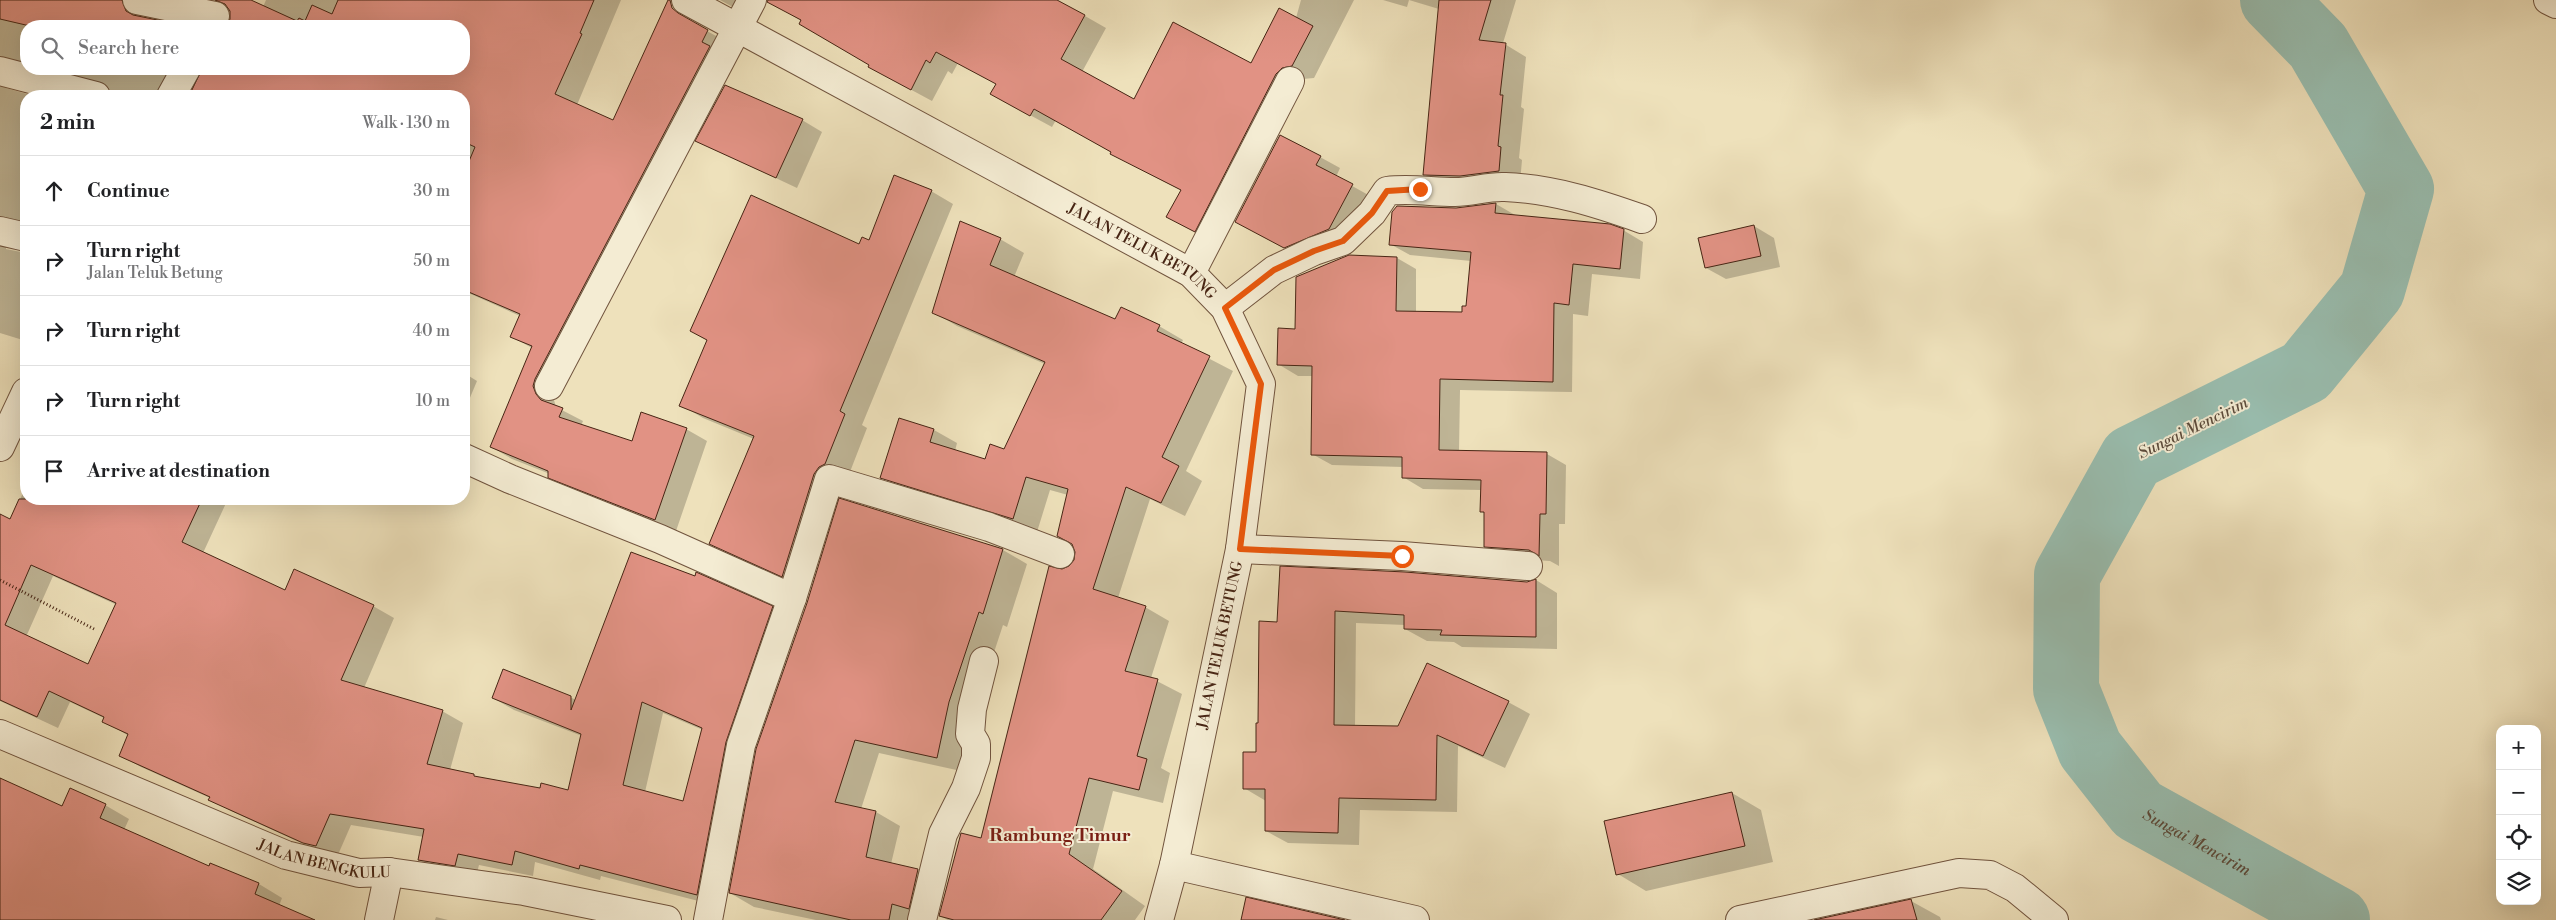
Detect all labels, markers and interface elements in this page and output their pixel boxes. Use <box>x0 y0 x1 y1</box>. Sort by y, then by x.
search box <box>20 20 470 75</box>
icon: search <box>38 34 66 62</box>
text: Search here <box>78 36 179 60</box>
text: 2 min <box>40 110 95 136</box>
text: Walk · 130 m <box>362 113 450 133</box>
icon: ahead <box>40 177 68 205</box>
route end <box>1409 178 1432 201</box>
text: Continue <box>87 179 170 203</box>
text: 30 m <box>413 181 450 201</box>
street label: JALAN TELUK BETUNG <box>1063 198 1221 303</box>
text: Turn right <box>87 239 180 263</box>
icon: right <box>40 247 68 275</box>
text: 50 m <box>413 251 450 271</box>
text: Jalan Teluk Betung <box>87 263 223 283</box>
icon: right <box>40 317 68 345</box>
text: Turn right <box>87 319 180 343</box>
text: 40 m <box>413 321 450 341</box>
icon: right <box>40 387 68 415</box>
text: Turn right <box>87 389 180 413</box>
text: 10 m <box>416 391 450 411</box>
water label: Sungai Mencirim <box>2135 392 2252 463</box>
icon: arrive <box>40 457 68 485</box>
text: Arrive at destination <box>87 459 270 483</box>
route start <box>1391 545 1414 568</box>
street label: JALAN TELUK BETUNG <box>1193 559 1247 732</box>
map controls <box>2496 725 2541 905</box>
button: + <box>2496 725 2541 770</box>
button: − <box>2496 770 2541 815</box>
water label: Sungai Mencirim <box>2139 805 2255 881</box>
button: locate <box>2496 815 2541 860</box>
district label: Rambung Timur <box>989 824 1131 847</box>
street label: JALAN BENGKULU <box>254 834 391 883</box>
button: layers <box>2496 860 2541 905</box>

